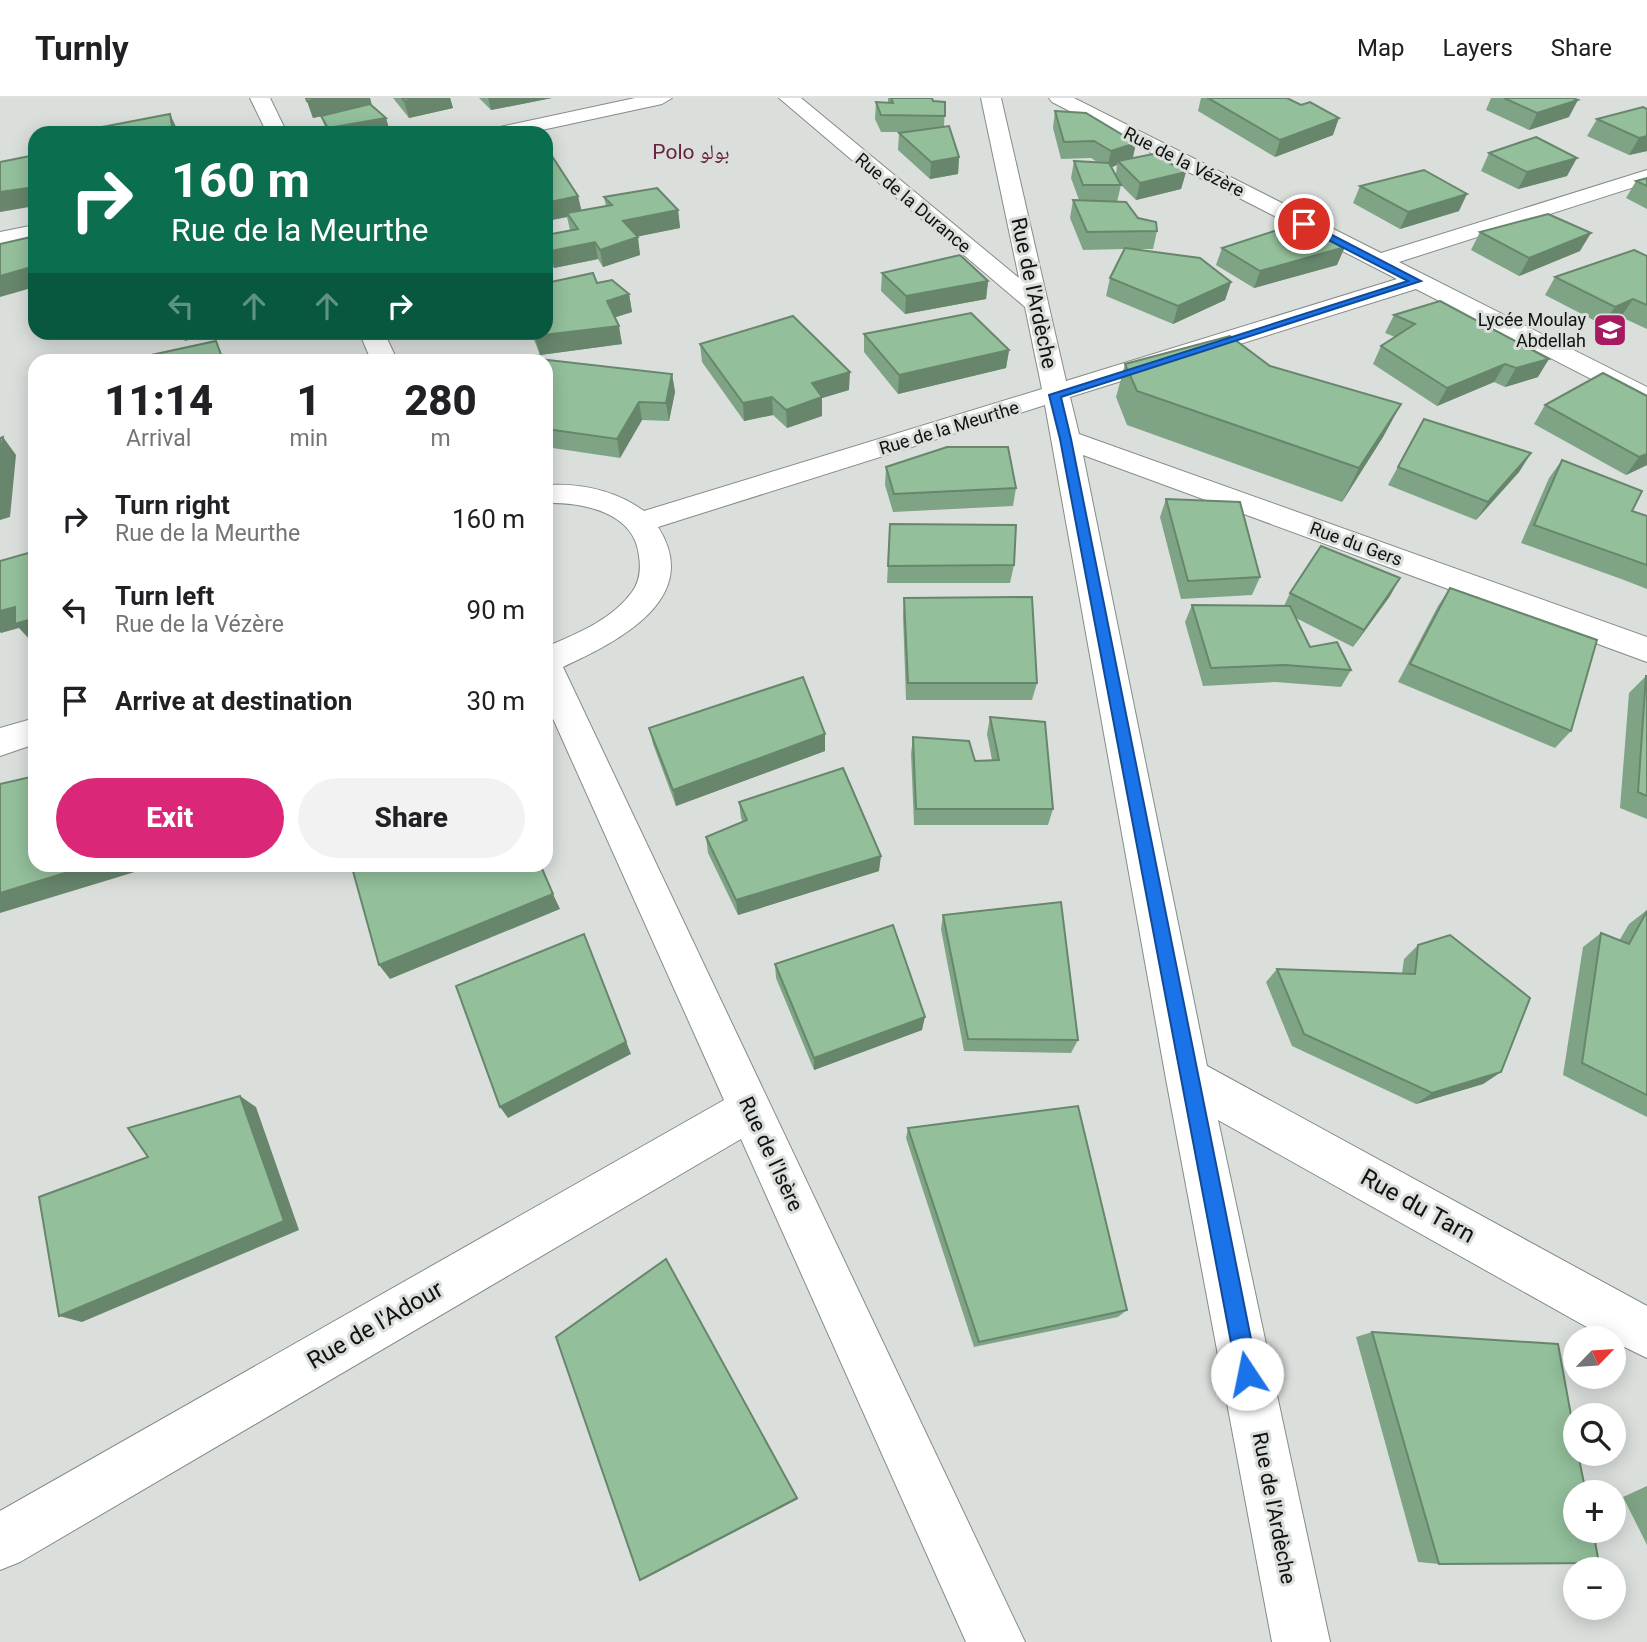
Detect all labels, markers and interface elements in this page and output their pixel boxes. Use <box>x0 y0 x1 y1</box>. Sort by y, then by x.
text: Turnly <box>35 29 129 68</box>
text: Map <box>1357 34 1405 62</box>
text: Layers <box>1443 34 1513 62</box>
text: Share <box>1551 34 1612 62</box>
street label: Rue de la Vézère <box>1121 122 1248 201</box>
district label: Polo بولو <box>652 140 730 164</box>
street label: Rue de la Durance <box>851 148 975 257</box>
text: 160 m <box>171 152 310 209</box>
icon: right <box>56 154 147 245</box>
pin <box>1274 194 1334 254</box>
icon: arrive <box>1285 205 1323 243</box>
text: Rue de la Meurthe <box>171 211 429 249</box>
street label: Rue de l'Ardèche <box>1006 215 1062 371</box>
icon: left <box>162 287 200 325</box>
icon: ahead <box>235 287 273 325</box>
icon: ahead <box>308 287 346 325</box>
icon: right <box>381 287 419 325</box>
place label: Lycée Moulay Abdellah <box>1478 309 1586 351</box>
school or university icon: Lycée Moulay Abdellah <box>1591 311 1629 349</box>
text: 11:14 <box>104 376 213 425</box>
text: 1 <box>297 376 321 425</box>
text: 280 <box>404 376 477 425</box>
street label: Rue de la Meurthe <box>877 396 1021 459</box>
text: Arrival <box>126 425 191 452</box>
text: min <box>289 425 328 452</box>
text: m <box>430 425 451 452</box>
text: Turn right <box>115 490 230 520</box>
icon: right <box>56 500 94 538</box>
text: 160 m <box>452 504 525 534</box>
street label: Rue du Gers <box>1307 517 1405 570</box>
text: Rue de la Meurthe <box>115 520 300 547</box>
text: Turn left <box>115 581 214 611</box>
icon: left <box>56 591 94 629</box>
text: 90 m <box>467 595 525 625</box>
text: Rue de la Vézère <box>115 611 284 638</box>
icon: arrive <box>56 682 94 720</box>
text: Arrive at destination <box>115 686 352 716</box>
text: 30 m <box>467 686 525 716</box>
button: Exit <box>56 778 284 858</box>
button: Share <box>298 778 525 858</box>
street label: Rue de l'Isère <box>734 1093 808 1215</box>
street label: Rue du Tarn <box>1356 1163 1480 1249</box>
street label: Rue de l'Adour <box>302 1275 448 1375</box>
north arrow <box>1563 1326 1626 1390</box>
map controls <box>1563 1326 1626 1620</box>
position arrow <box>1210 1337 1284 1411</box>
button: search <box>1563 1403 1626 1466</box>
street label: Rue de l'Ardèche <box>1248 1430 1300 1586</box>
button: + <box>1563 1480 1626 1543</box>
button: − <box>1563 1557 1626 1620</box>

